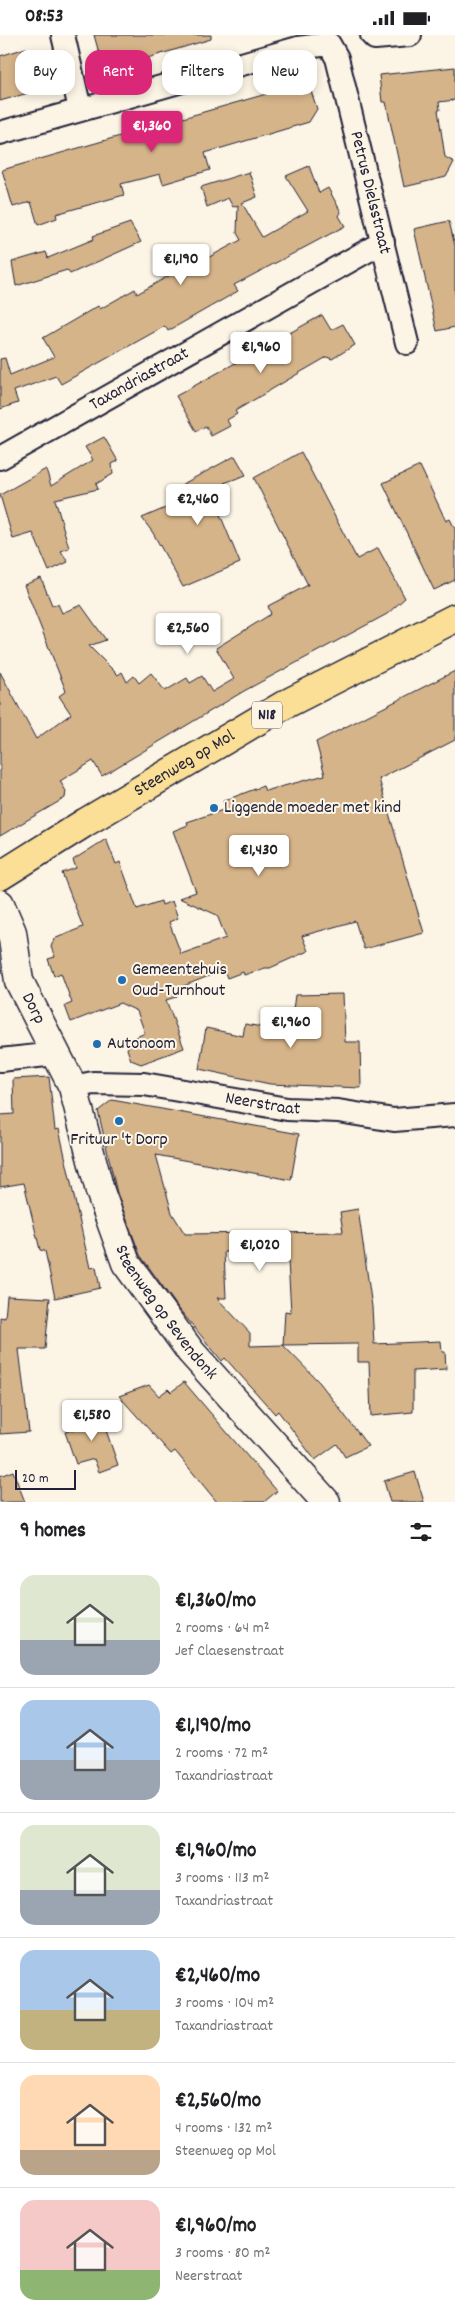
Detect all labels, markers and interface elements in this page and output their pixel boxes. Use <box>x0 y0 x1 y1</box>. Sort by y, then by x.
text: 08:53 <box>25 4 63 31</box>
chip: Buy <box>15 50 75 95</box>
chip: Rent <box>85 50 152 95</box>
chip: Filters <box>162 50 243 95</box>
chip: New <box>253 50 317 95</box>
pin: €1,360 <box>111 111 193 153</box>
text: €1,360 <box>132 115 172 138</box>
street label: Petrus Dielsstraat <box>343 129 397 257</box>
pin: €1,190 <box>140 243 222 286</box>
text: €1,190 <box>163 248 199 271</box>
pin: €1,960 <box>220 331 302 374</box>
text: €1,960 <box>241 336 281 359</box>
street label: Taxandriastraat <box>85 341 194 417</box>
pin: €2,460 <box>157 483 239 526</box>
text: €2,460 <box>177 488 219 511</box>
pin: €2,560 <box>147 613 229 655</box>
text: €2,560 <box>167 617 209 640</box>
road number: N18 <box>252 701 282 729</box>
street label: Steenweg op Mol <box>129 724 240 803</box>
place label: Liggende moeder met kind <box>224 796 401 821</box>
marker: Liggende moeder met kind <box>208 802 220 814</box>
pin: €1,430 <box>218 835 300 877</box>
text: €1,430 <box>240 839 278 862</box>
place label: Gemeentehuis Oud-Turnhout <box>132 958 227 1004</box>
marker: Gemeentehuis Oud-Turnhout <box>116 974 128 986</box>
street label: Dorp <box>15 989 52 1029</box>
pin: €1,960 <box>250 1007 332 1049</box>
text: €1,960 <box>271 1011 311 1034</box>
place label: Autonoom <box>107 1032 176 1057</box>
marker: Autonoom <box>91 1038 103 1050</box>
street label: Neerstraat <box>223 1086 301 1122</box>
marker: Frituur 't Dorp <box>113 1115 125 1127</box>
place label: Frituur 't Dorp <box>70 1128 168 1153</box>
pin: €1,020 <box>219 1229 301 1272</box>
text: €1,020 <box>240 1234 280 1257</box>
street label: Steenweg op Sevendonk <box>108 1242 223 1386</box>
pin: €1,580 <box>51 1399 133 1442</box>
text: €1,580 <box>73 1404 111 1427</box>
scale bar <box>15 1467 76 1490</box>
text: 20 m <box>22 1469 49 1489</box>
text: 9 homes <box>20 1517 86 1547</box>
icon: filters <box>407 1518 435 1546</box>
text: €1,360/mo <box>175 1587 256 1617</box>
icon: home <box>60 1595 120 1655</box>
text: 2 rooms · 64 m² <box>175 1617 270 1640</box>
text: Jef Claesenstraat <box>175 1640 284 1663</box>
text: €1,190/mo <box>175 1712 251 1742</box>
icon: home <box>60 1720 120 1780</box>
text: 2 rooms · 72 m² <box>175 1742 268 1765</box>
text: Taxandriastraat <box>175 1765 273 1788</box>
text: €1,960/mo <box>175 1837 256 1867</box>
icon: home <box>60 1845 120 1905</box>
text: 3 rooms · 113 m² <box>175 1867 269 1890</box>
text: Taxandriastraat <box>175 1890 273 1913</box>
text: €2,460/mo <box>175 1962 260 1992</box>
icon: home <box>60 1970 120 2030</box>
text: 3 rooms · 104 m² <box>175 1992 274 2015</box>
text: Taxandriastraat <box>175 2015 273 2038</box>
text: €2,560/mo <box>175 2087 261 2117</box>
icon: home <box>60 2095 120 2155</box>
text: 4 rooms · 132 m² <box>175 2117 272 2140</box>
text: Steenweg op Mol <box>175 2140 276 2163</box>
text: €1,960/mo <box>175 2212 256 2242</box>
icon: home <box>60 2220 120 2280</box>
text: 3 rooms · 80 m² <box>175 2242 270 2265</box>
text: Neerstraat <box>175 2265 242 2288</box>

